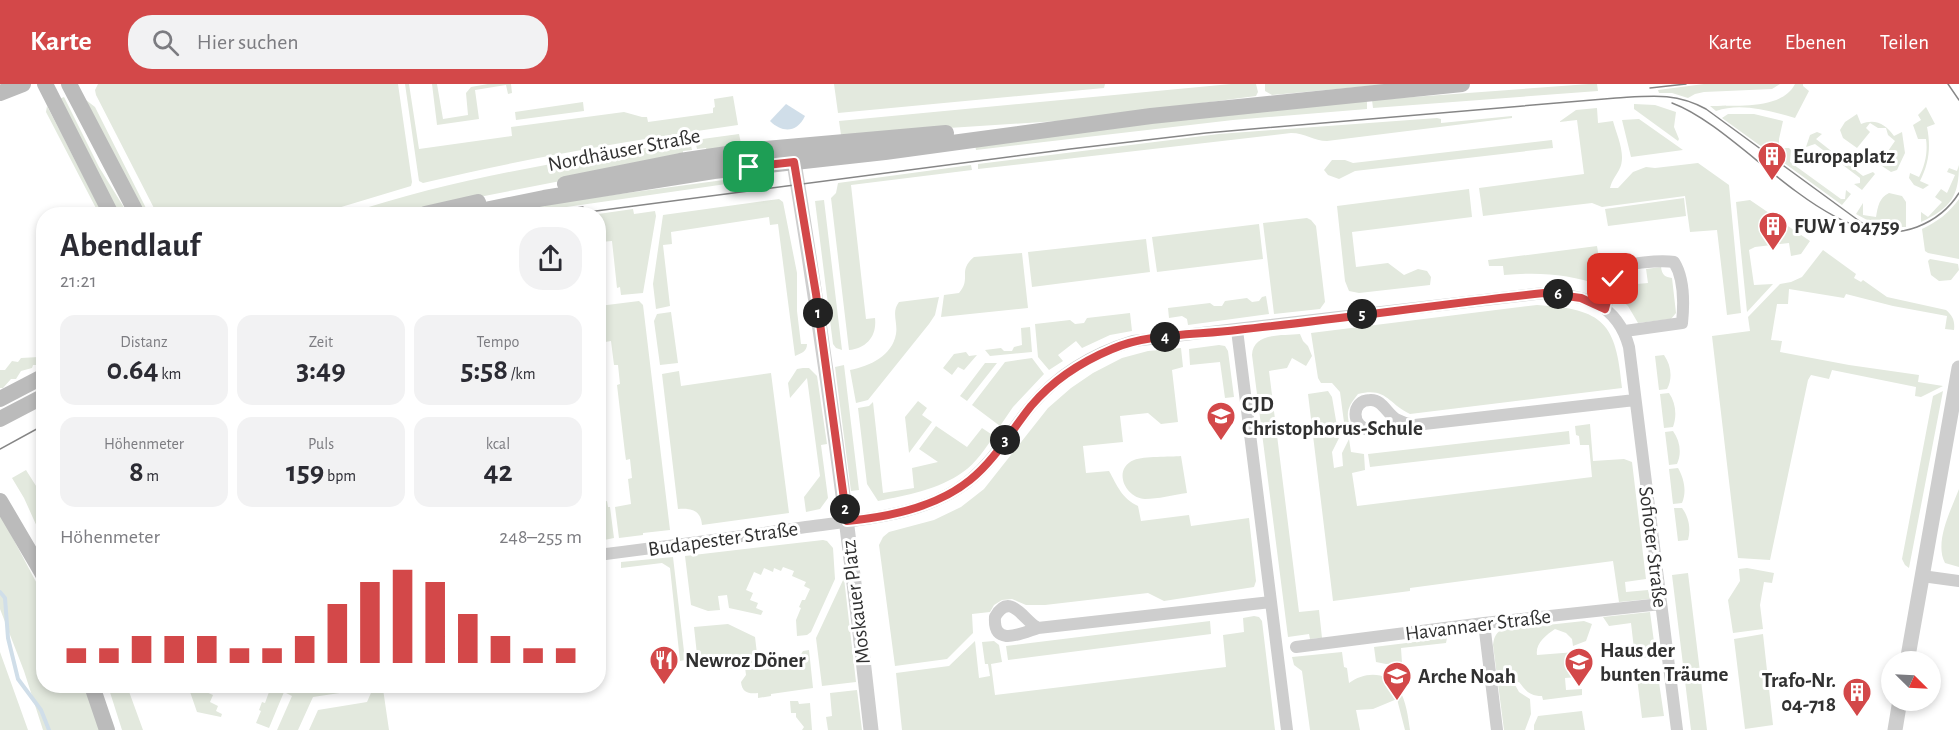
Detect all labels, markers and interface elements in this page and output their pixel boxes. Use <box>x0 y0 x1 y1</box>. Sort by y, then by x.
search box <box>128 15 548 69</box>
icon: search <box>149 26 182 59</box>
text: Karte <box>30 28 92 56</box>
text: Hier suchen <box>197 31 299 53</box>
text: Karte <box>1708 32 1752 53</box>
text: Ebenen <box>1785 32 1847 53</box>
text: Teilen <box>1880 32 1929 53</box>
street label: Nordhäuser Straße <box>546 125 702 175</box>
building icon: Europaplatz <box>1756 140 1788 182</box>
pin <box>723 141 774 192</box>
place label: Europaplatz <box>1793 146 1895 167</box>
icon: arrive <box>732 150 765 183</box>
building icon: FUW 1 04759 <box>1757 210 1789 252</box>
place label: FUW 1 04759 <box>1794 216 1900 237</box>
button: share <box>519 227 582 290</box>
text: Abendlauf <box>60 230 200 263</box>
pin <box>1587 253 1638 304</box>
icon: check <box>1596 262 1629 295</box>
text: 21:21 <box>60 271 97 291</box>
pin: 6 <box>1543 279 1573 309</box>
text: 6 <box>1554 286 1562 302</box>
pin: 1 <box>803 298 833 328</box>
pin: 5 <box>1347 299 1377 329</box>
text: 1 <box>815 305 821 321</box>
text: 5 <box>1359 306 1365 322</box>
pin: 4 <box>1150 322 1180 352</box>
text: 4 <box>1161 329 1169 345</box>
text: Distanz <box>120 334 168 350</box>
text: Zeit <box>309 334 333 350</box>
text: Tempo <box>477 334 519 350</box>
text: 0.64 <box>107 355 159 385</box>
text: 3:49 <box>296 355 346 385</box>
text: 5:58 <box>461 355 508 385</box>
text: km <box>159 366 181 382</box>
text: /km <box>508 366 535 382</box>
place label: CJD Christophorus-Schule <box>1242 394 1423 439</box>
school or university icon: CJD Christophorus-Schule <box>1205 400 1237 442</box>
pin: 3 <box>990 425 1020 455</box>
text: 3 <box>1002 432 1008 448</box>
text: Höhenmeter <box>104 436 184 452</box>
text: Puls <box>308 436 334 452</box>
text: kcal <box>486 436 510 452</box>
text: 8 <box>129 457 144 487</box>
text: 159 <box>286 457 324 487</box>
text: 42 <box>483 457 513 487</box>
text: m <box>144 468 159 484</box>
text: bpm <box>324 468 356 484</box>
street label: Sofioter Straße <box>1635 485 1671 609</box>
pin: 2 <box>830 494 860 524</box>
text: 2 <box>841 501 849 517</box>
street label: Budapester Straße <box>647 518 799 560</box>
text: Höhenmeter <box>60 527 160 547</box>
text: 248–255 m <box>499 527 582 547</box>
street label: Moskauer Platz <box>838 539 874 665</box>
street label: Havannaer Straße <box>1404 606 1552 644</box>
place label: Haus der bunten Träume <box>1600 640 1728 685</box>
restaurant icon: Newroz Döner <box>648 644 680 686</box>
school or university icon: Haus der bunten Träume <box>1563 646 1595 688</box>
place label: Newroz Döner <box>685 650 806 671</box>
north arrow <box>1881 651 1941 711</box>
map controls <box>1881 651 1941 711</box>
school or university icon: Arche Noah <box>1381 660 1413 702</box>
place label: Arche Noah <box>1418 666 1516 687</box>
place label: Trafo-Nr. 04-718 <box>1762 670 1836 715</box>
building icon: Trafo-Nr. 04-718 <box>1841 676 1873 718</box>

